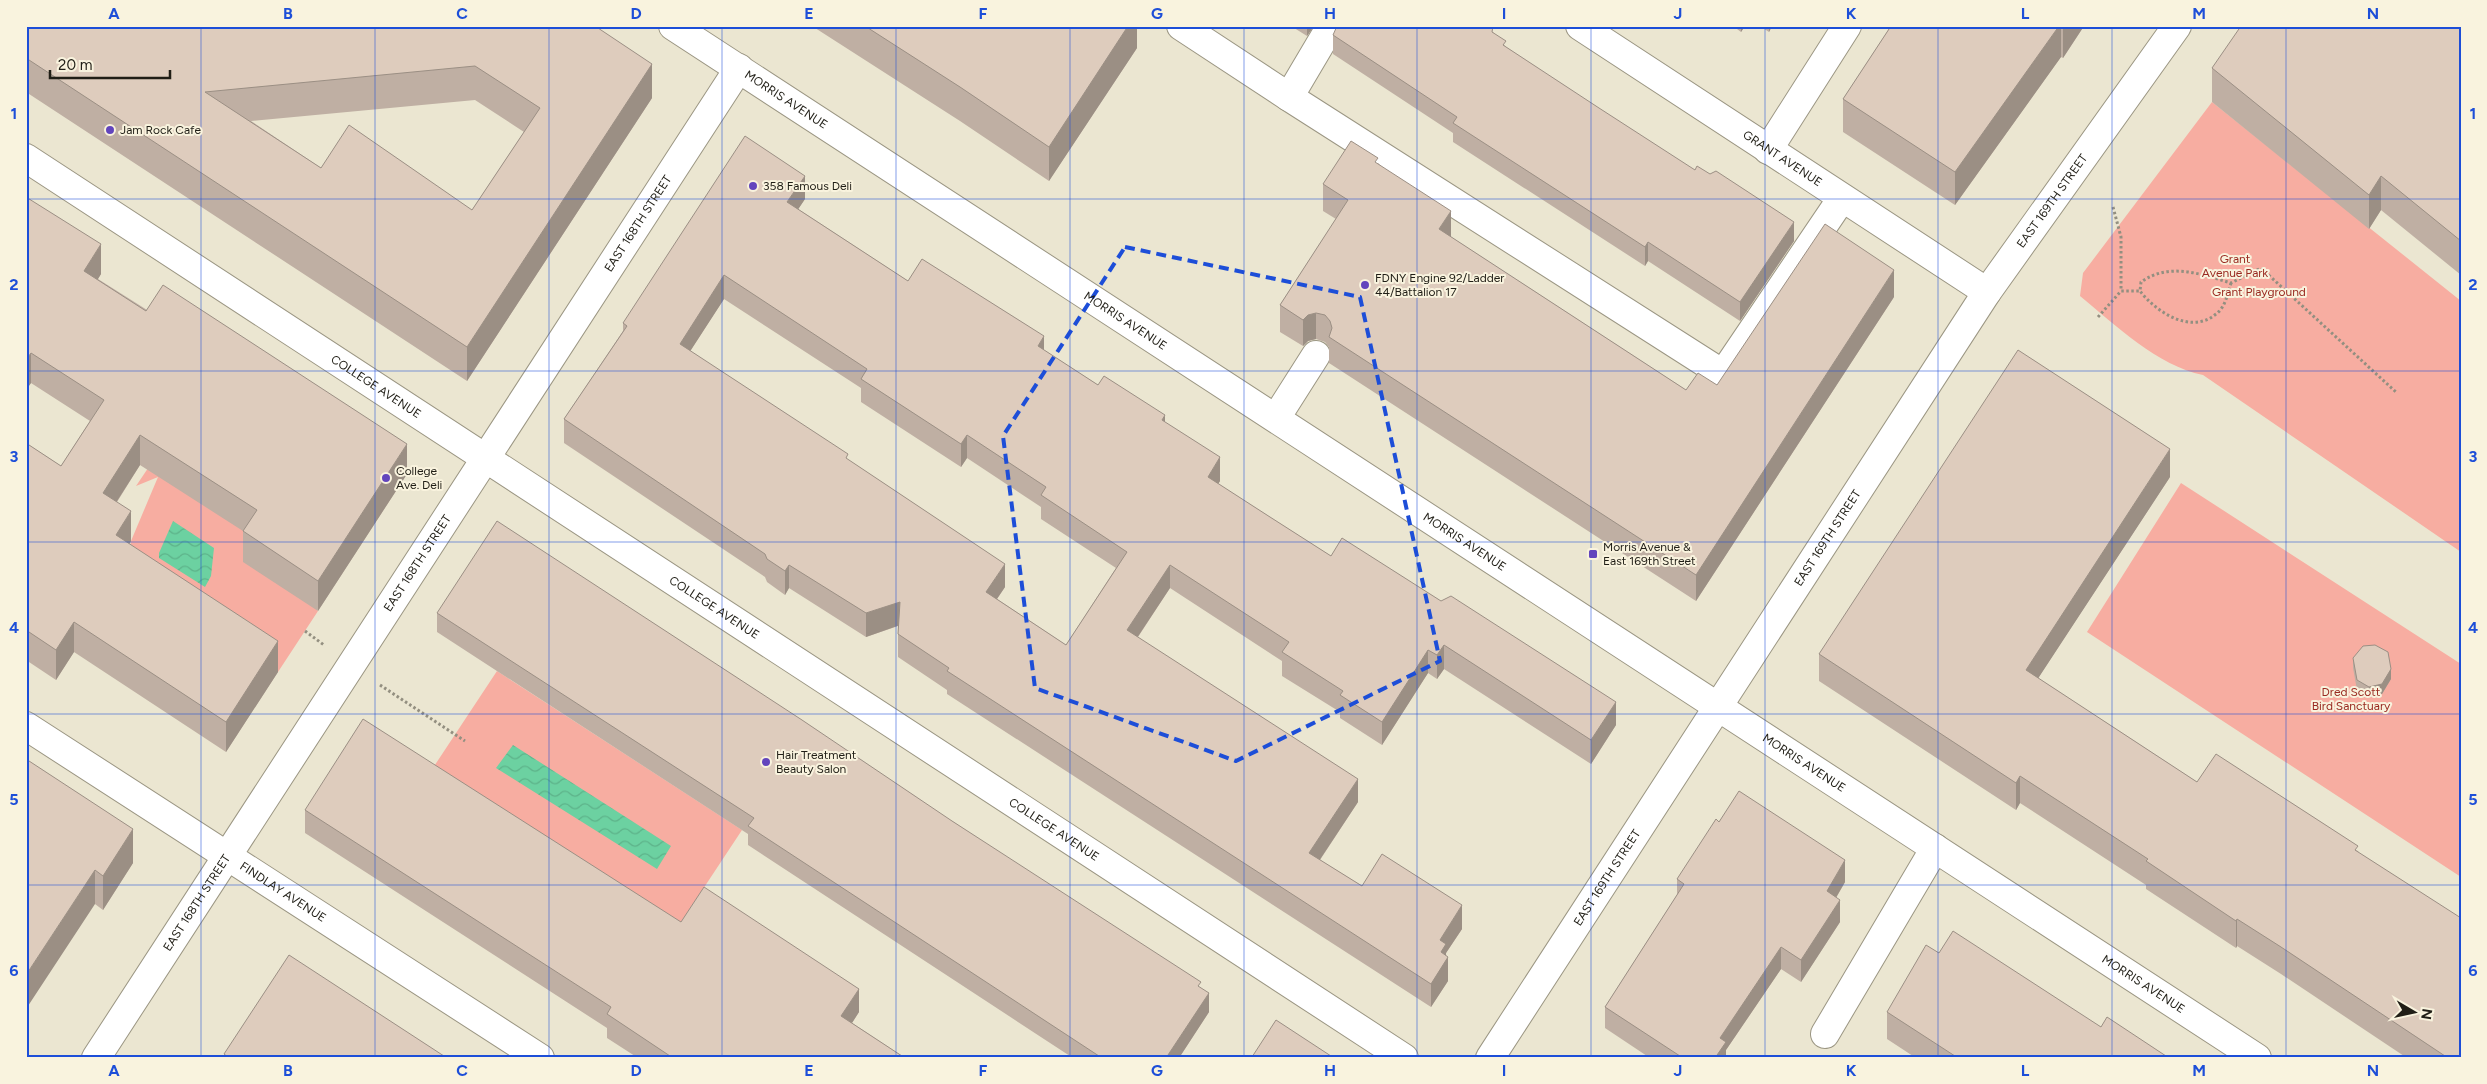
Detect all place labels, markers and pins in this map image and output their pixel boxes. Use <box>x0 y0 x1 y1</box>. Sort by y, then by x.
place label: Jam Rock Cafe <box>120 123 201 137</box>
marker: Jam Rock Cafe <box>104 124 116 136</box>
place label: 358 Famous Deli <box>763 179 852 193</box>
marker: 358 Famous Deli <box>747 180 759 192</box>
place label: FDNY Engine 92/Ladder 44/Battalion 17 <box>1375 271 1504 299</box>
marker: FDNY Engine 92/Ladder 44/Battalion 17 <box>1359 279 1371 291</box>
place label: College Ave. Deli <box>396 464 442 492</box>
marker: College Ave. Deli <box>380 472 392 484</box>
place label: Morris Avenue & East 169th Street <box>1603 540 1696 568</box>
marker: Morris Avenue & East 169th Street <box>1587 548 1599 560</box>
place label: Hair Treatment Beauty Salon <box>776 748 857 776</box>
marker: Hair Treatment Beauty Salon <box>760 756 772 768</box>

